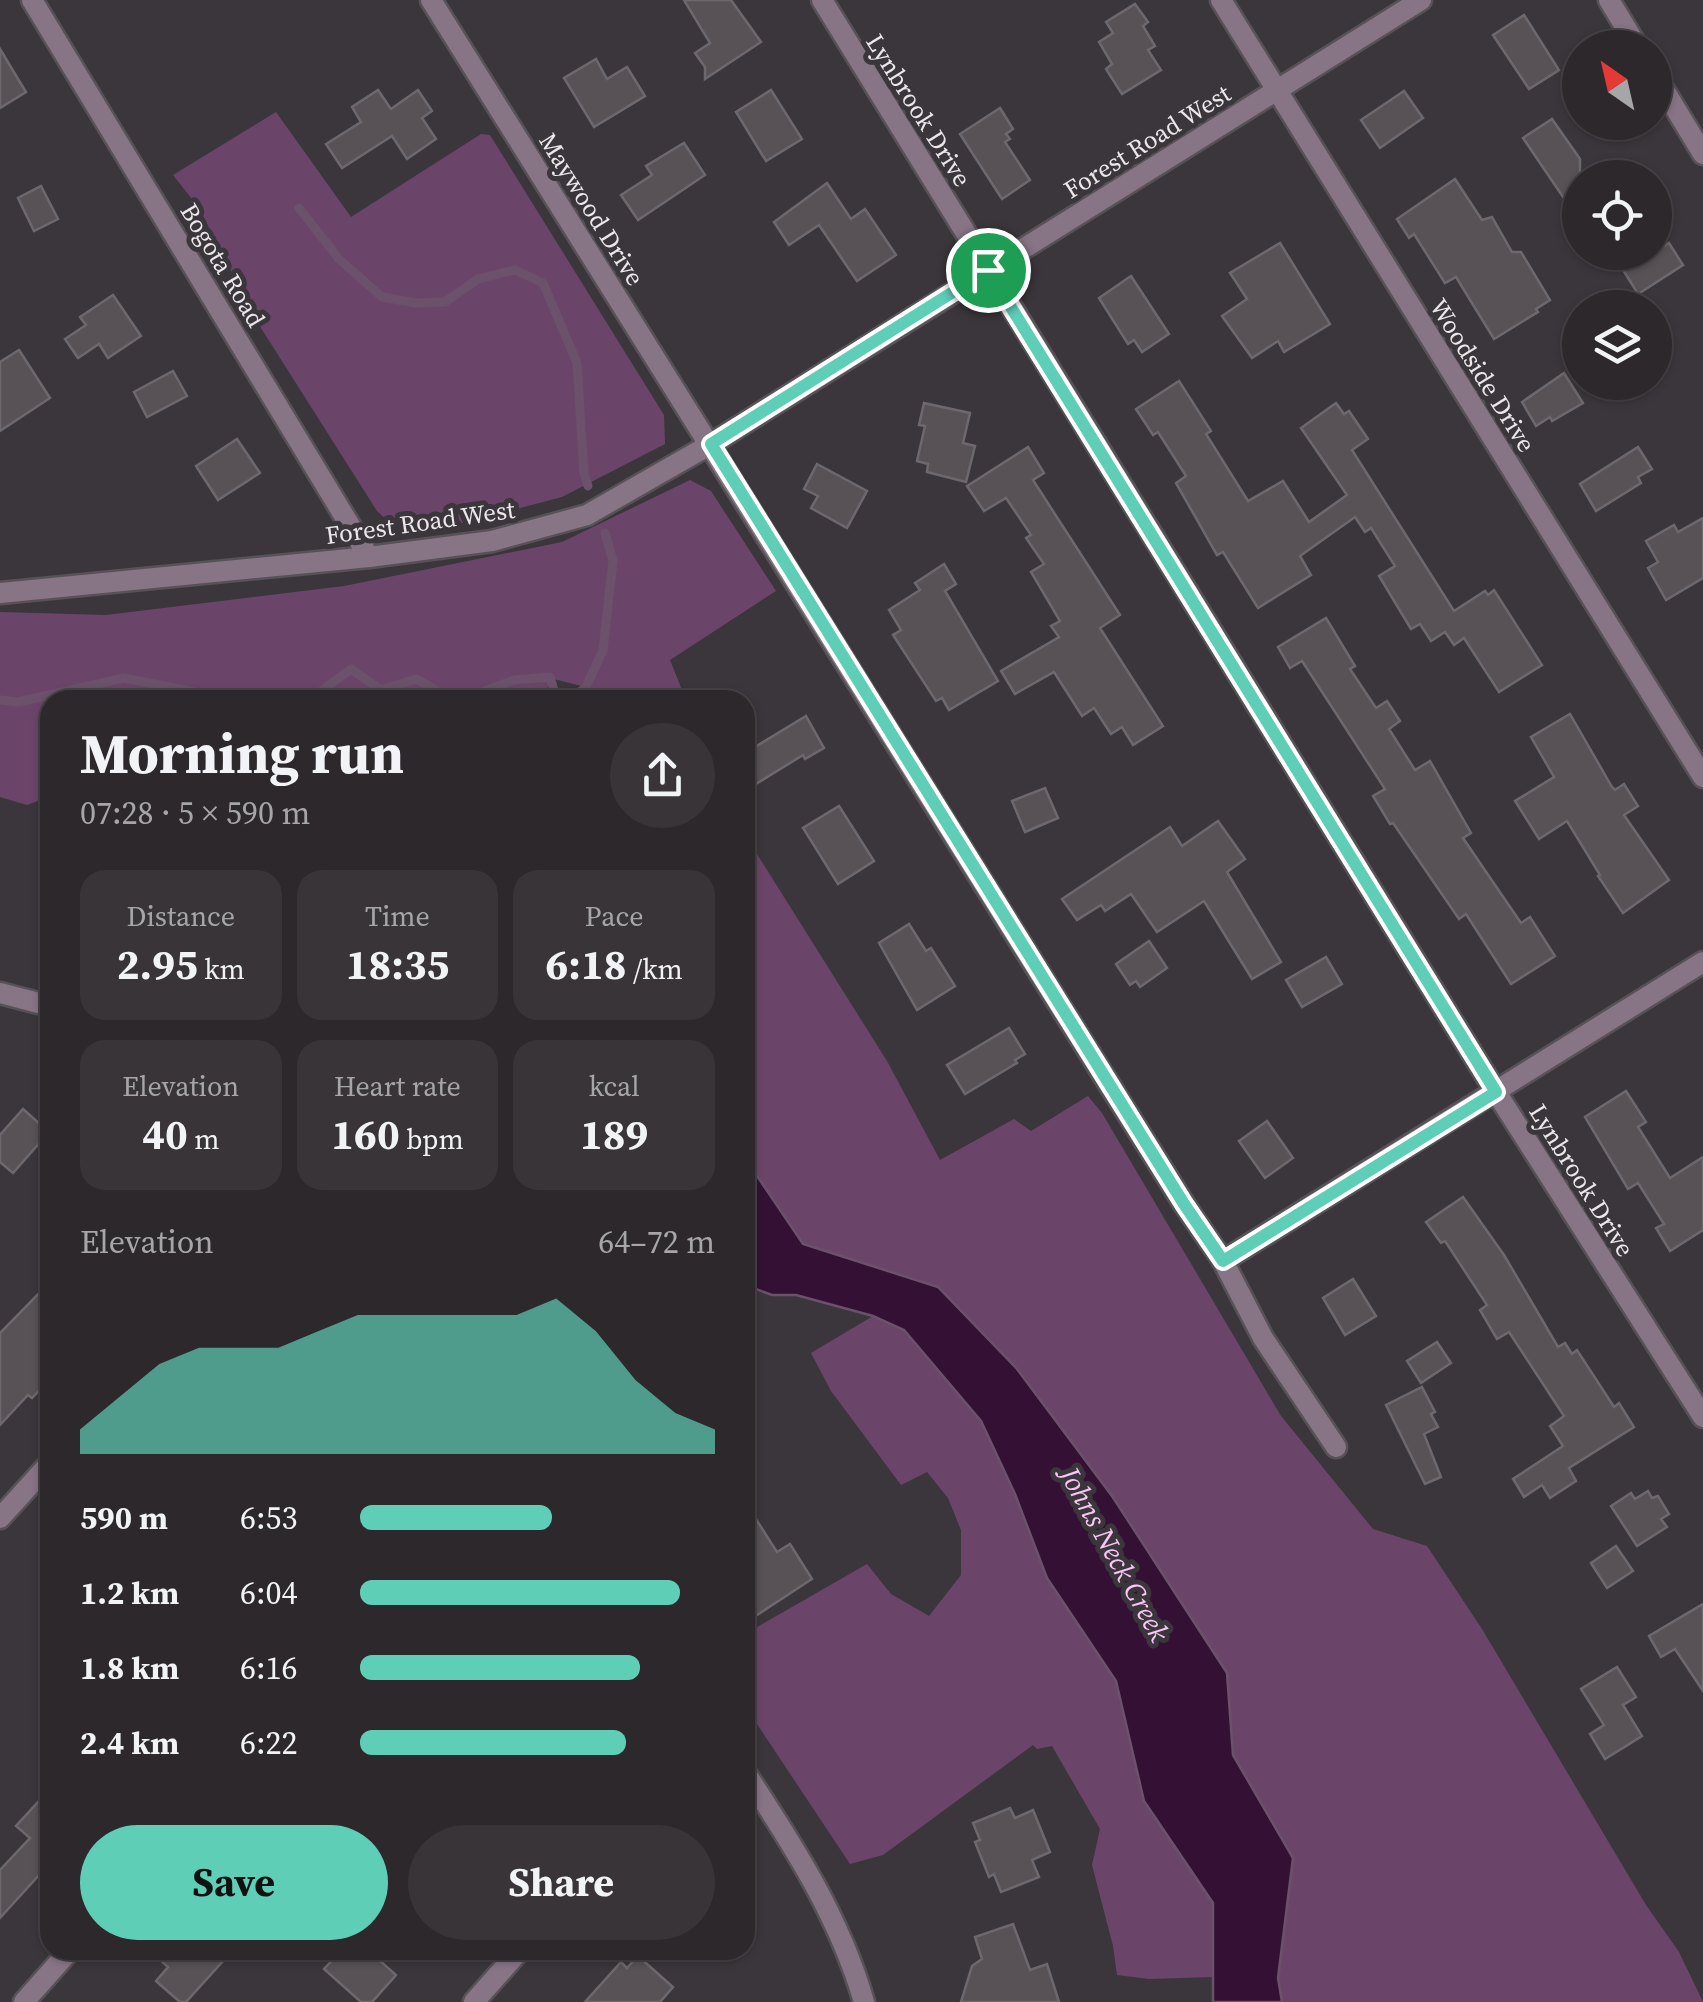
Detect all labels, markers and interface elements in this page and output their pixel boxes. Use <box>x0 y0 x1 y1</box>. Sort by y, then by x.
street label: Lynbrook Drive <box>859 27 979 193</box>
north arrow <box>1562 30 1672 140</box>
map controls <box>1562 30 1672 400</box>
street label: Forest Road West <box>1057 76 1238 206</box>
street label: Maywood Drive <box>532 126 652 292</box>
button: locate <box>1562 160 1672 270</box>
street label: Bogota Road <box>173 197 273 333</box>
pin <box>946 228 1031 313</box>
icon: arrive <box>961 243 1016 298</box>
button: layers <box>1562 290 1672 400</box>
street label: Woodside Drive <box>1422 292 1544 458</box>
street label: Forest Road West <box>323 492 518 552</box>
text: Morning run <box>80 716 404 791</box>
button: share <box>610 723 715 828</box>
text: 07:28 · 5 × 590 m <box>80 791 310 835</box>
text: Distance <box>127 897 235 935</box>
text: Time <box>365 897 430 935</box>
text: Pace <box>585 897 644 935</box>
text: 2.95 <box>117 935 198 993</box>
text: 18:35 <box>346 935 449 993</box>
text: 6:18 <box>546 935 626 993</box>
text: km <box>198 950 245 988</box>
text: /km <box>626 950 683 988</box>
text: Elevation <box>122 1067 239 1105</box>
text: Heart rate <box>334 1067 461 1105</box>
text: kcal <box>589 1067 640 1105</box>
street label: Lynbrook Drive <box>1522 1097 1642 1263</box>
text: 40 <box>142 1105 188 1163</box>
text: 160 <box>331 1105 400 1163</box>
text: 189 <box>580 1105 648 1163</box>
text: m <box>188 1120 219 1158</box>
text: bpm <box>400 1120 464 1158</box>
text: Elevation <box>80 1220 214 1264</box>
text: 64–72 m <box>598 1220 715 1264</box>
water label: Johns Neck Creek <box>1049 1456 1179 1649</box>
text: 590 m <box>80 1496 168 1540</box>
text: 6:53 <box>240 1496 298 1540</box>
text: 1.2 km <box>80 1571 179 1615</box>
text: 6:04 <box>240 1571 298 1615</box>
text: 1.8 km <box>80 1646 179 1690</box>
text: 6:16 <box>240 1646 298 1690</box>
text: 2.4 km <box>80 1721 179 1765</box>
text: 6:22 <box>240 1721 298 1765</box>
button: Save <box>80 1825 388 1940</box>
button: Share <box>408 1825 715 1940</box>

